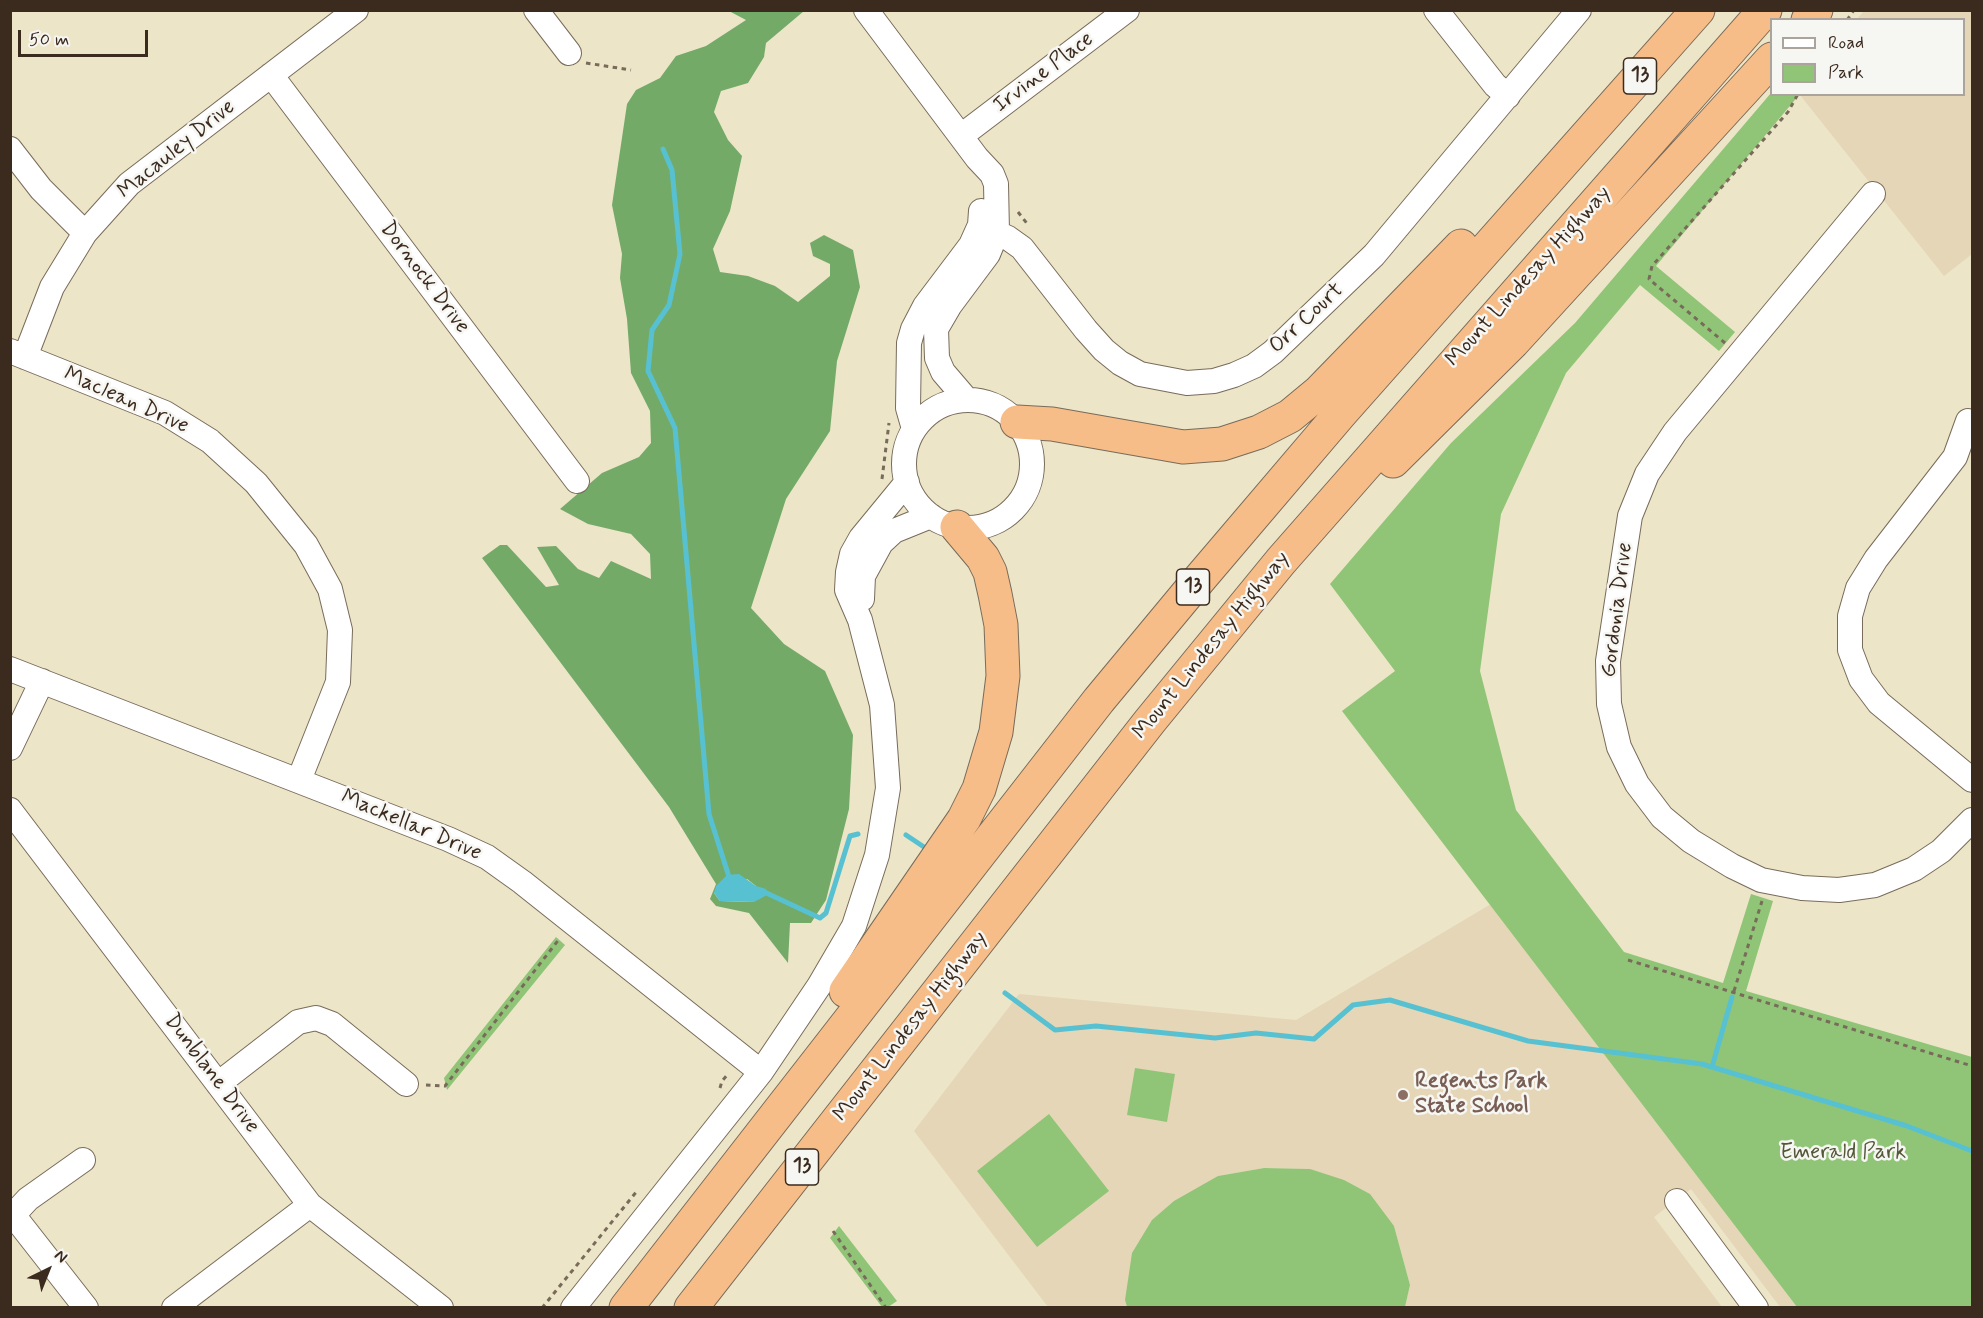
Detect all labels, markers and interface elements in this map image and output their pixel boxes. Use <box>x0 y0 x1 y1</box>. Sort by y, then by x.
scale bar <box>21 18 152 56</box>
legend <box>1770 18 1965 96</box>
street label: Irvine Place <box>989 27 1099 119</box>
text: 50 m <box>29 28 69 52</box>
text: Road <box>1828 31 1864 55</box>
road number: 13 <box>1624 58 1656 94</box>
text: Park <box>1828 61 1864 85</box>
street label: Macauley Drive <box>113 95 241 205</box>
street label: Mount Lindesay Highway <box>1441 181 1617 373</box>
street label: Dornock Drive <box>373 217 475 339</box>
street label: Orr Court <box>1264 278 1350 360</box>
street label: Maclean Drive <box>59 362 193 440</box>
street label: Gordonia Drive <box>1597 541 1639 679</box>
street label: Mount Lindesay Highway <box>1128 547 1296 745</box>
road number: 13 <box>1176 569 1210 605</box>
street label: Mackellar Drive <box>337 785 485 867</box>
street label: Mount Lindesay Highway <box>828 927 994 1127</box>
street label: Dunblane Drive <box>157 1009 265 1139</box>
place label: Regents Park State School <box>1415 1069 1547 1120</box>
marker: Regents Park State School <box>1396 1088 1410 1102</box>
park label: Emerald Park <box>1780 1140 1906 1166</box>
road number: 13 <box>786 1149 818 1185</box>
north arrow <box>18 1240 78 1300</box>
text: N <box>50 1245 72 1268</box>

